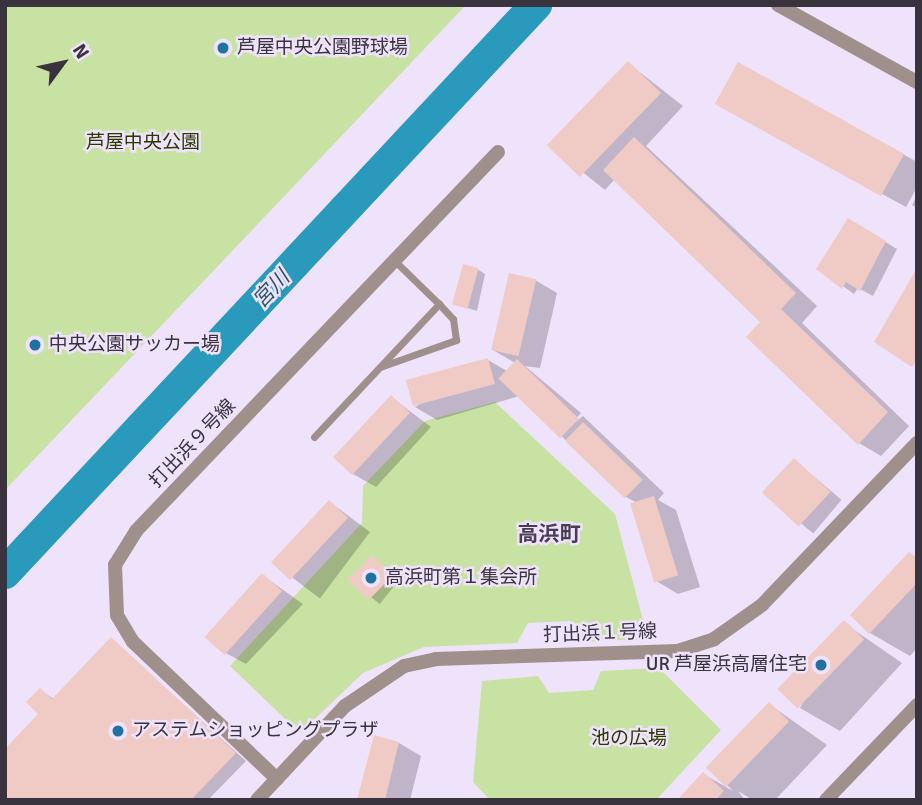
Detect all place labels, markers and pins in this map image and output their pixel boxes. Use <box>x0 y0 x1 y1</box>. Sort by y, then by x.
place label: 芦屋中央公園野球場 <box>237 37 408 59</box>
marker: 芦屋中央公園野球場 <box>215 40 231 56</box>
place label: 中央公園サッカー場 <box>49 334 220 356</box>
marker: 中央公園サッカー場 <box>27 337 43 353</box>
place label: 高浜町第１集会所 <box>385 567 537 589</box>
marker: 高浜町第１集会所 <box>363 570 379 586</box>
place label: UR 芦屋浜高層住宅 <box>646 654 807 676</box>
marker: UR 芦屋浜高層住宅 <box>813 657 829 673</box>
place label: アステムショッピングプラザ <box>132 720 379 742</box>
marker: アステムショッピングプラザ <box>110 723 126 739</box>

